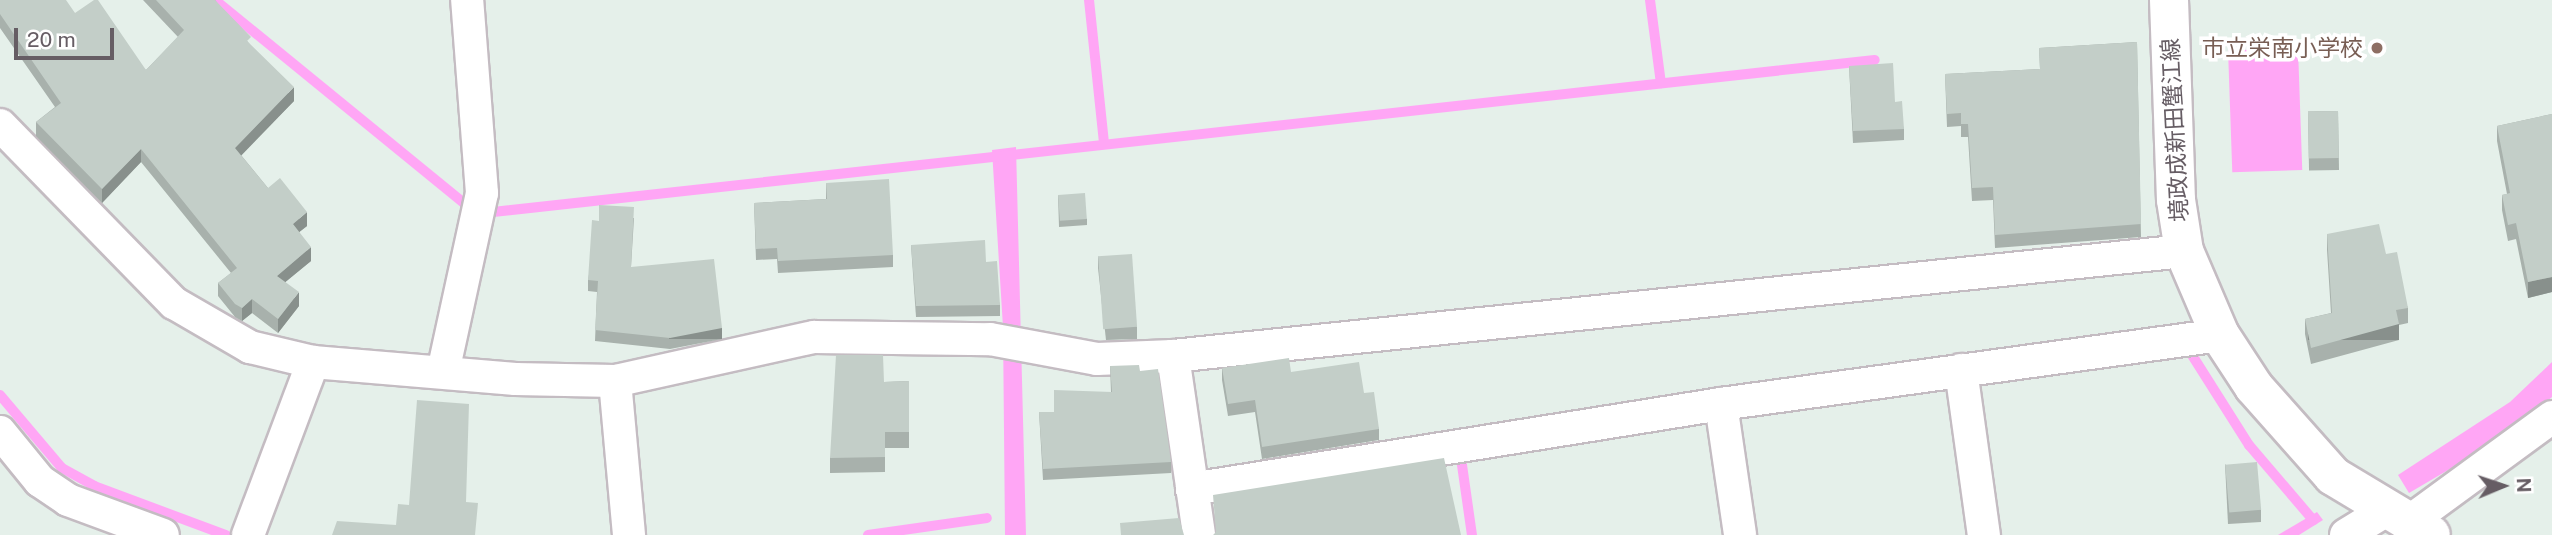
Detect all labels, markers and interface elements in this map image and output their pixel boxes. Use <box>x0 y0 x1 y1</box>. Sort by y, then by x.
scale bar <box>18 14 117 58</box>
text: 20 m <box>27 27 76 52</box>
place label: 市立栄南小学校 <box>2202 34 2363 62</box>
street label: 境政成新田蟹江線 <box>2156 37 2194 223</box>
marker: 市立栄南小学校 <box>2369 40 2385 56</box>
north arrow <box>2468 451 2538 521</box>
text: N <box>2513 477 2535 493</box>

